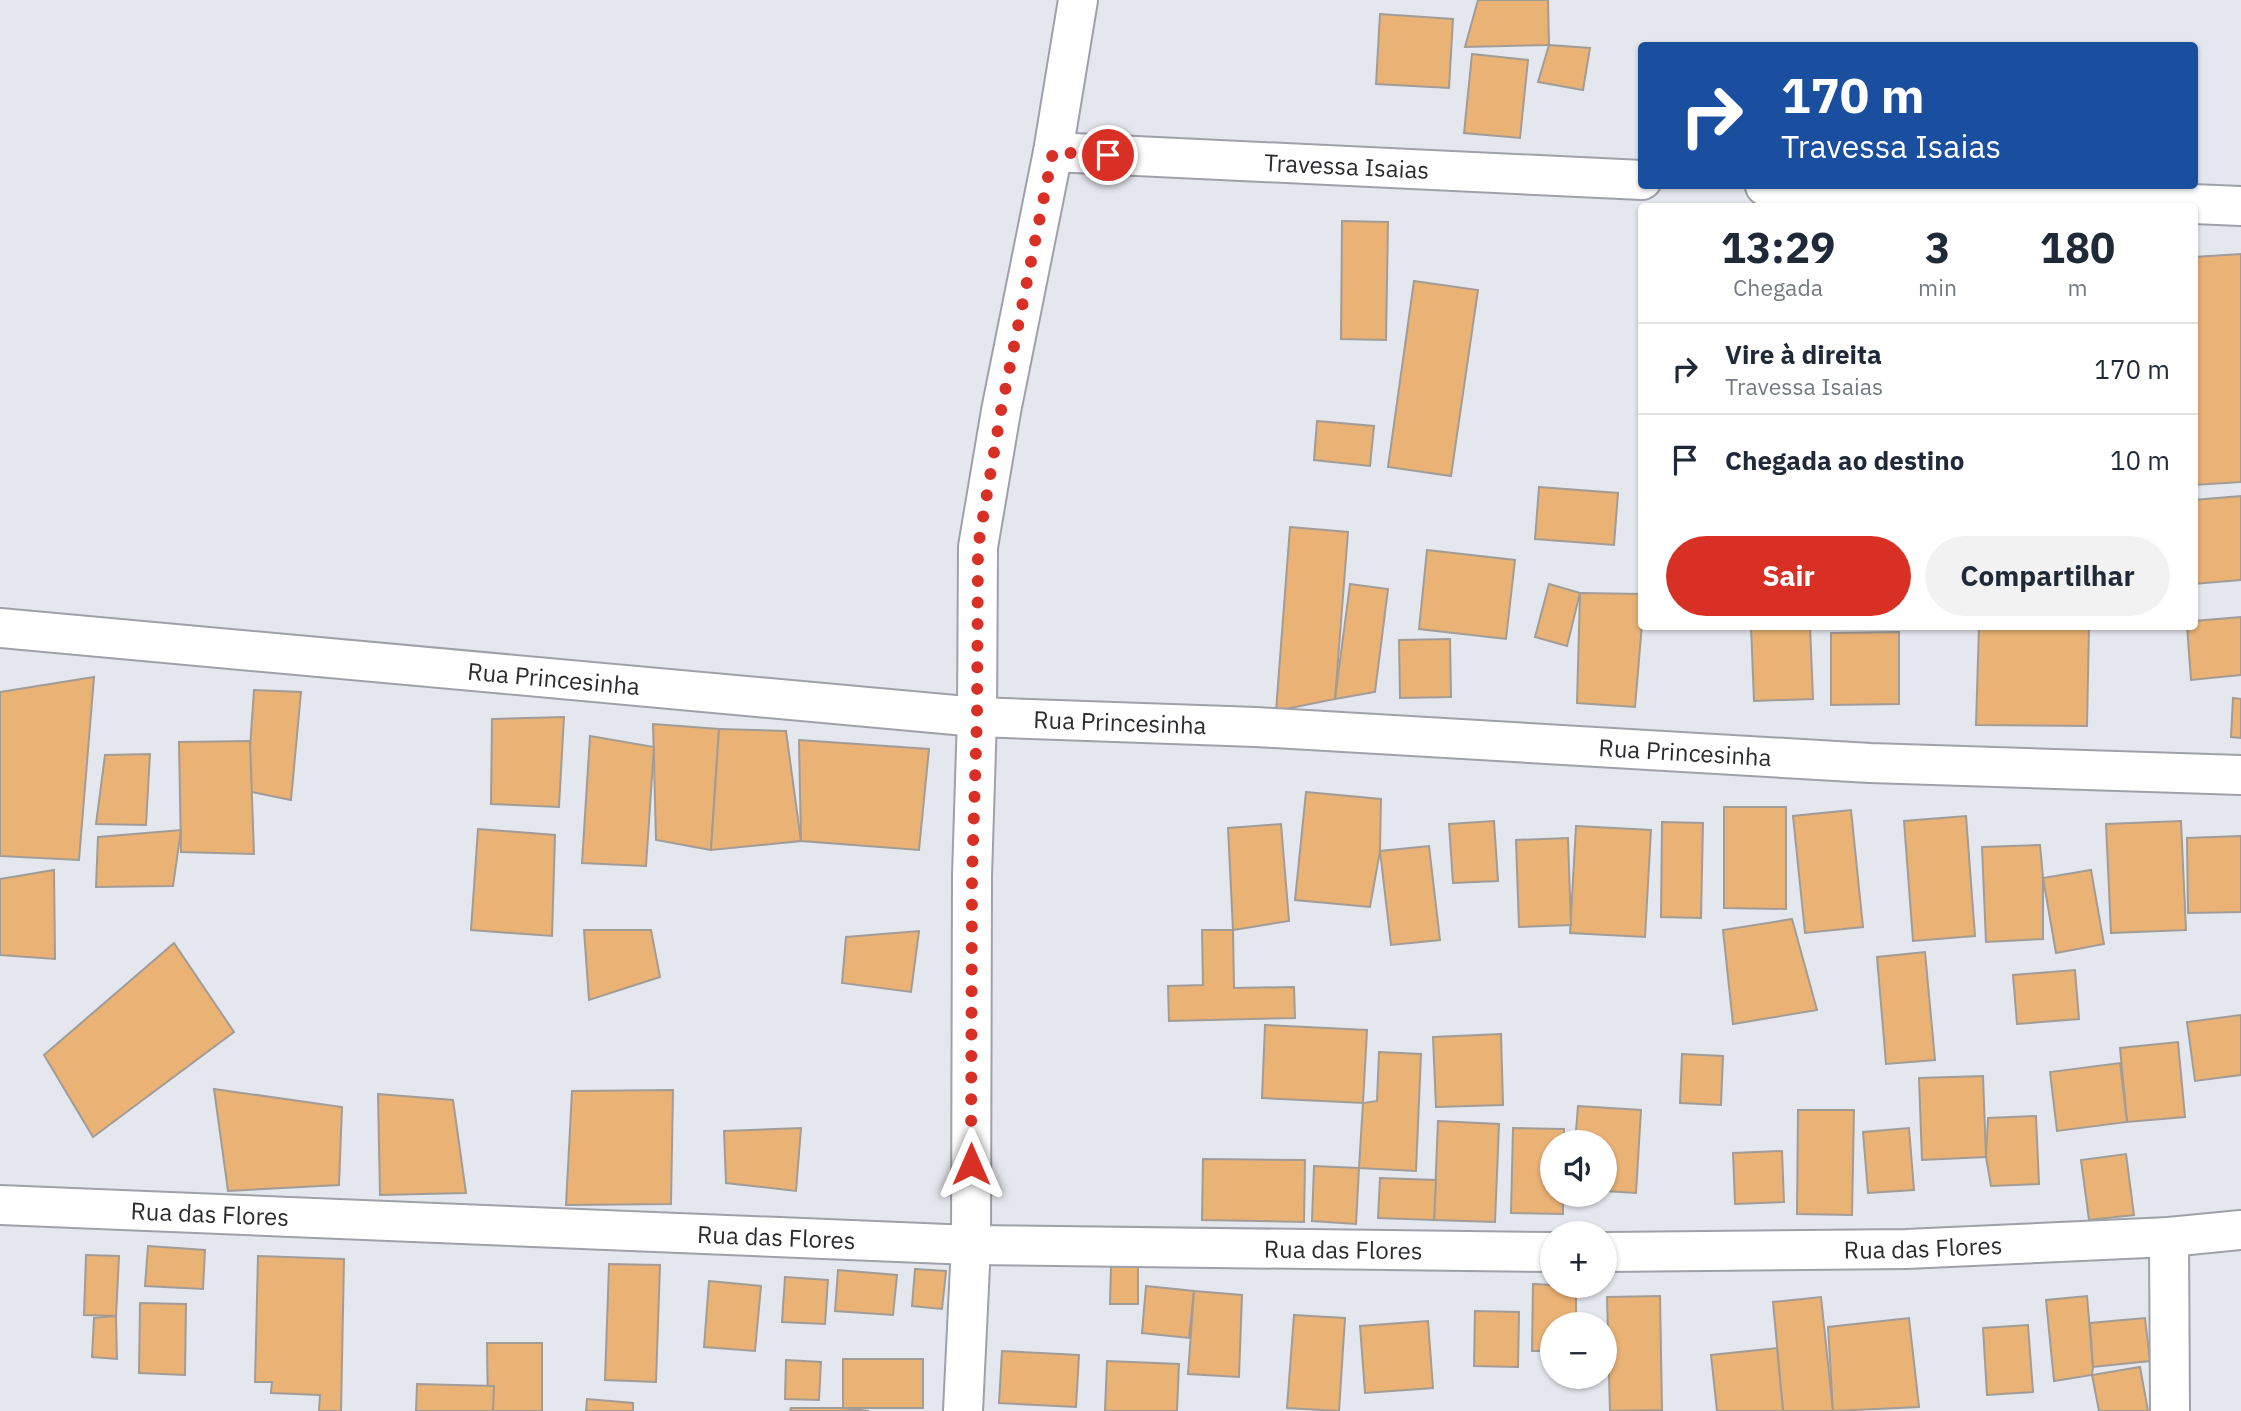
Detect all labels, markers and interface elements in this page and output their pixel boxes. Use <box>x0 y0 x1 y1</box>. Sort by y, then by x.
text: 170 m <box>1781 63 1925 126</box>
icon: right <box>1666 70 1757 161</box>
pin <box>1078 125 1138 185</box>
text: Travessa Isaias <box>1781 125 2001 167</box>
icon: arrive <box>1089 136 1127 174</box>
street label: Travessa Isaias <box>1263 146 1430 186</box>
text: 13:29 <box>1721 220 1835 275</box>
text: 3 <box>1925 220 1950 275</box>
text: 180 <box>2040 220 2115 275</box>
text: Chegada <box>1733 272 1823 302</box>
text: min <box>1918 272 1957 302</box>
text: m <box>2067 272 2088 302</box>
text: Vire à direita <box>1725 337 1882 371</box>
icon: right <box>1666 350 1704 388</box>
text: 170 m <box>2094 352 2170 386</box>
text: Travessa Isaias <box>1725 371 1883 401</box>
icon: arrive <box>1666 441 1704 479</box>
text: Chegada ao destino <box>1725 443 1964 477</box>
text: 10 m <box>2110 443 2170 477</box>
button: Sair <box>1666 536 1911 616</box>
button: Compartilhar <box>1925 536 2170 616</box>
street label: Rua Princesinha <box>466 655 642 702</box>
street label: Rua Princesinha <box>1033 703 1207 741</box>
street label: Rua Princesinha <box>1598 731 1773 773</box>
position arrow <box>934 1127 1008 1201</box>
map controls <box>1540 1130 1617 1389</box>
button: sound <box>1540 1130 1617 1207</box>
street label: Rua das Flores <box>130 1194 290 1233</box>
street label: Rua das Flores <box>696 1218 856 1256</box>
button: + <box>1540 1221 1617 1298</box>
street label: Rua das Flores <box>1844 1229 2003 1266</box>
street label: Rua das Flores <box>1264 1233 1423 1266</box>
button: − <box>1540 1312 1617 1389</box>

